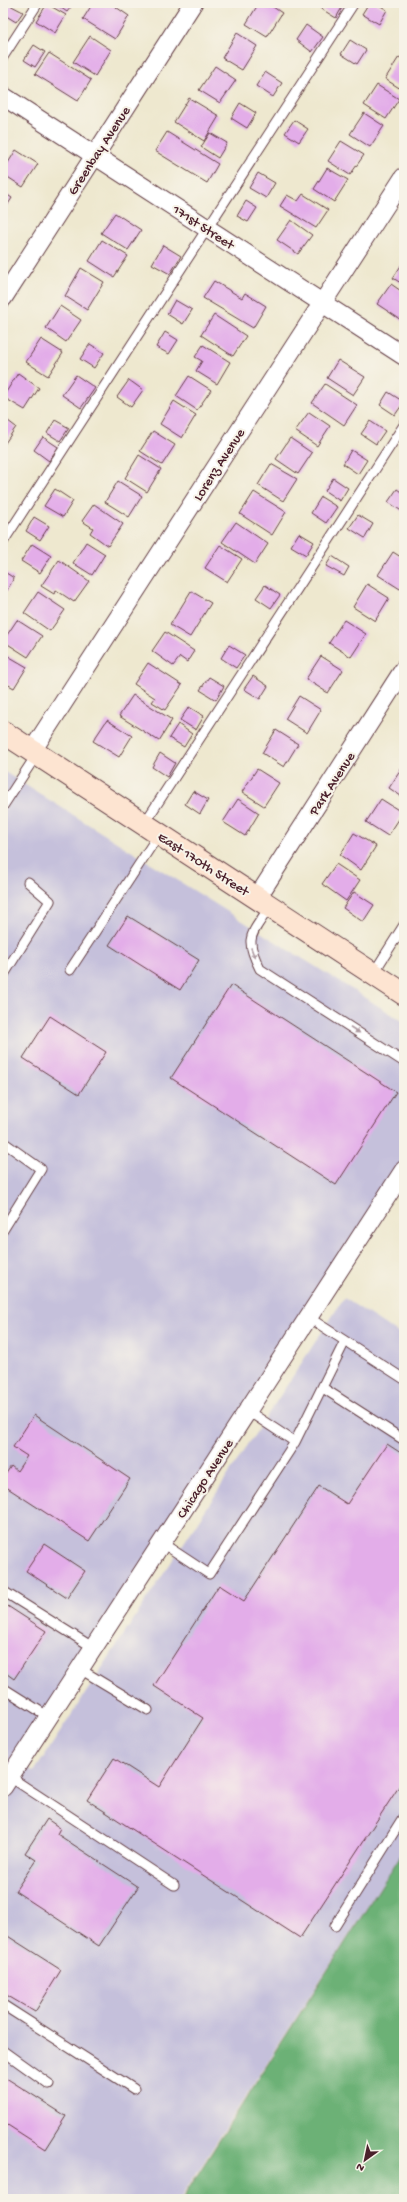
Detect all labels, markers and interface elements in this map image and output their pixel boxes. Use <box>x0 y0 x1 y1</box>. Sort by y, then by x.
street label: Greenbay Avenue <box>65 103 136 199</box>
street label: 171st Street <box>168 201 238 255</box>
street label: Lorenz Avenue <box>190 425 250 505</box>
street label: Park Avenue <box>306 749 360 820</box>
street label: East 170th Street <box>154 829 253 902</box>
one-way arrow <box>250 948 256 960</box>
one-way arrow <box>350 1026 360 1034</box>
street label: Chicago Avenue <box>174 1436 239 1522</box>
north arrow <box>345 2140 385 2180</box>
text: N <box>354 2160 367 2174</box>

